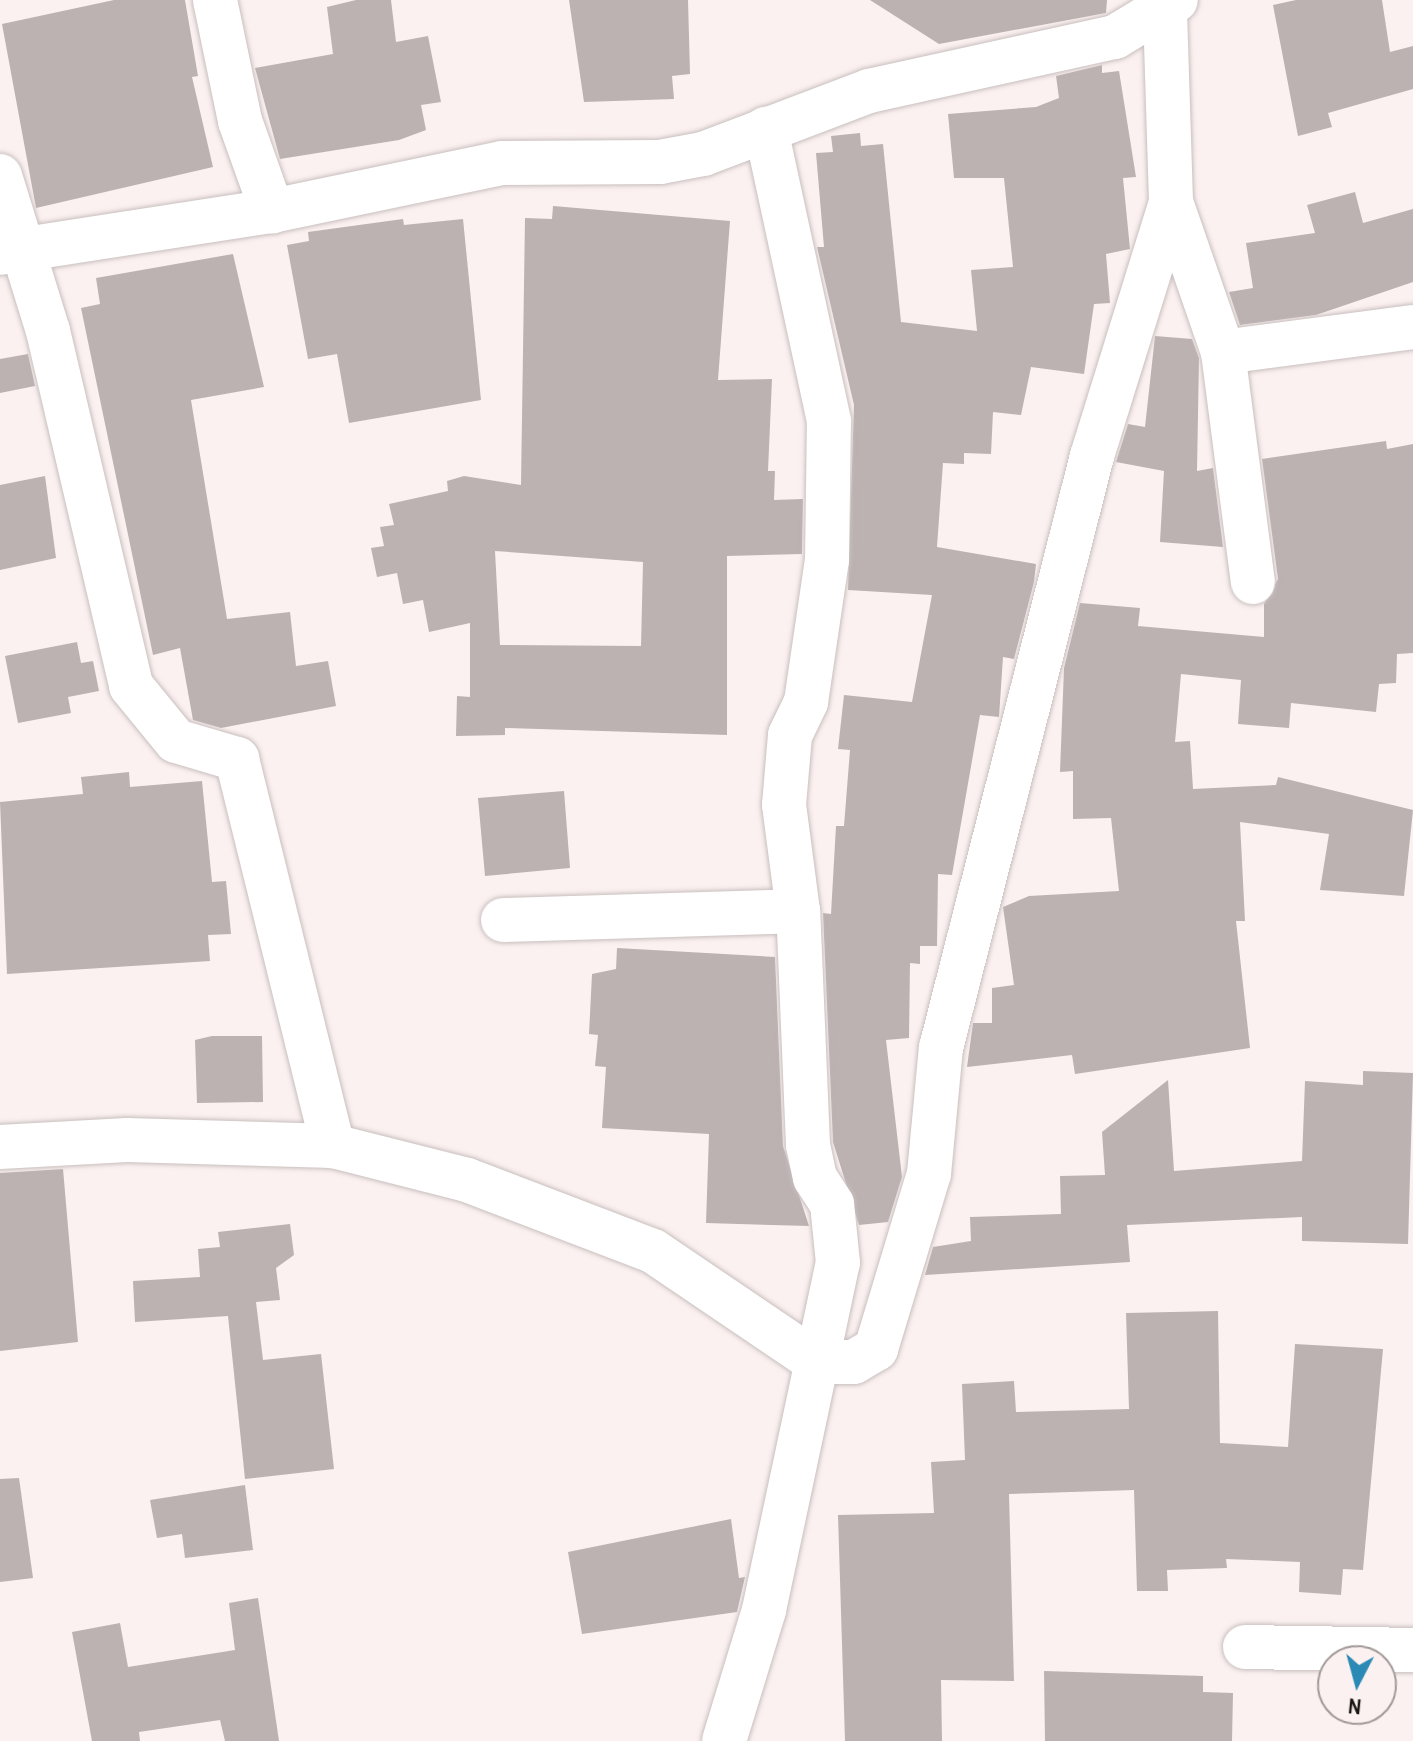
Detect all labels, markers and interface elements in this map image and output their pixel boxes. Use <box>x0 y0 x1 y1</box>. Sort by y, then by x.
north arrow <box>1317 1645 1397 1725</box>
text: N <box>1347 1691 1363 1722</box>

